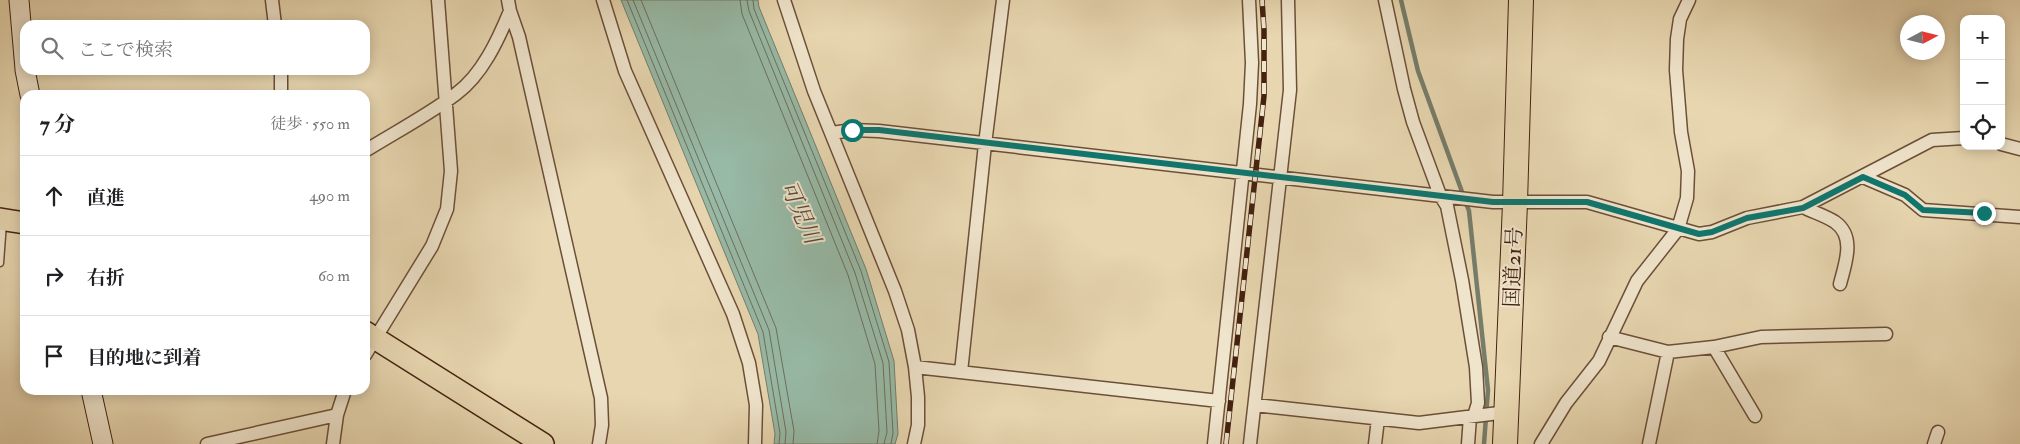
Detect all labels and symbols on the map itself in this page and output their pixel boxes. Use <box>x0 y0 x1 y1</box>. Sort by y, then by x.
north arrow <box>1900 15 1945 60</box>
route start <box>841 119 864 142</box>
water label: 可児川 <box>774 177 827 250</box>
route end <box>1973 202 1996 225</box>
street label: 国道21号 <box>1499 226 1528 308</box>

